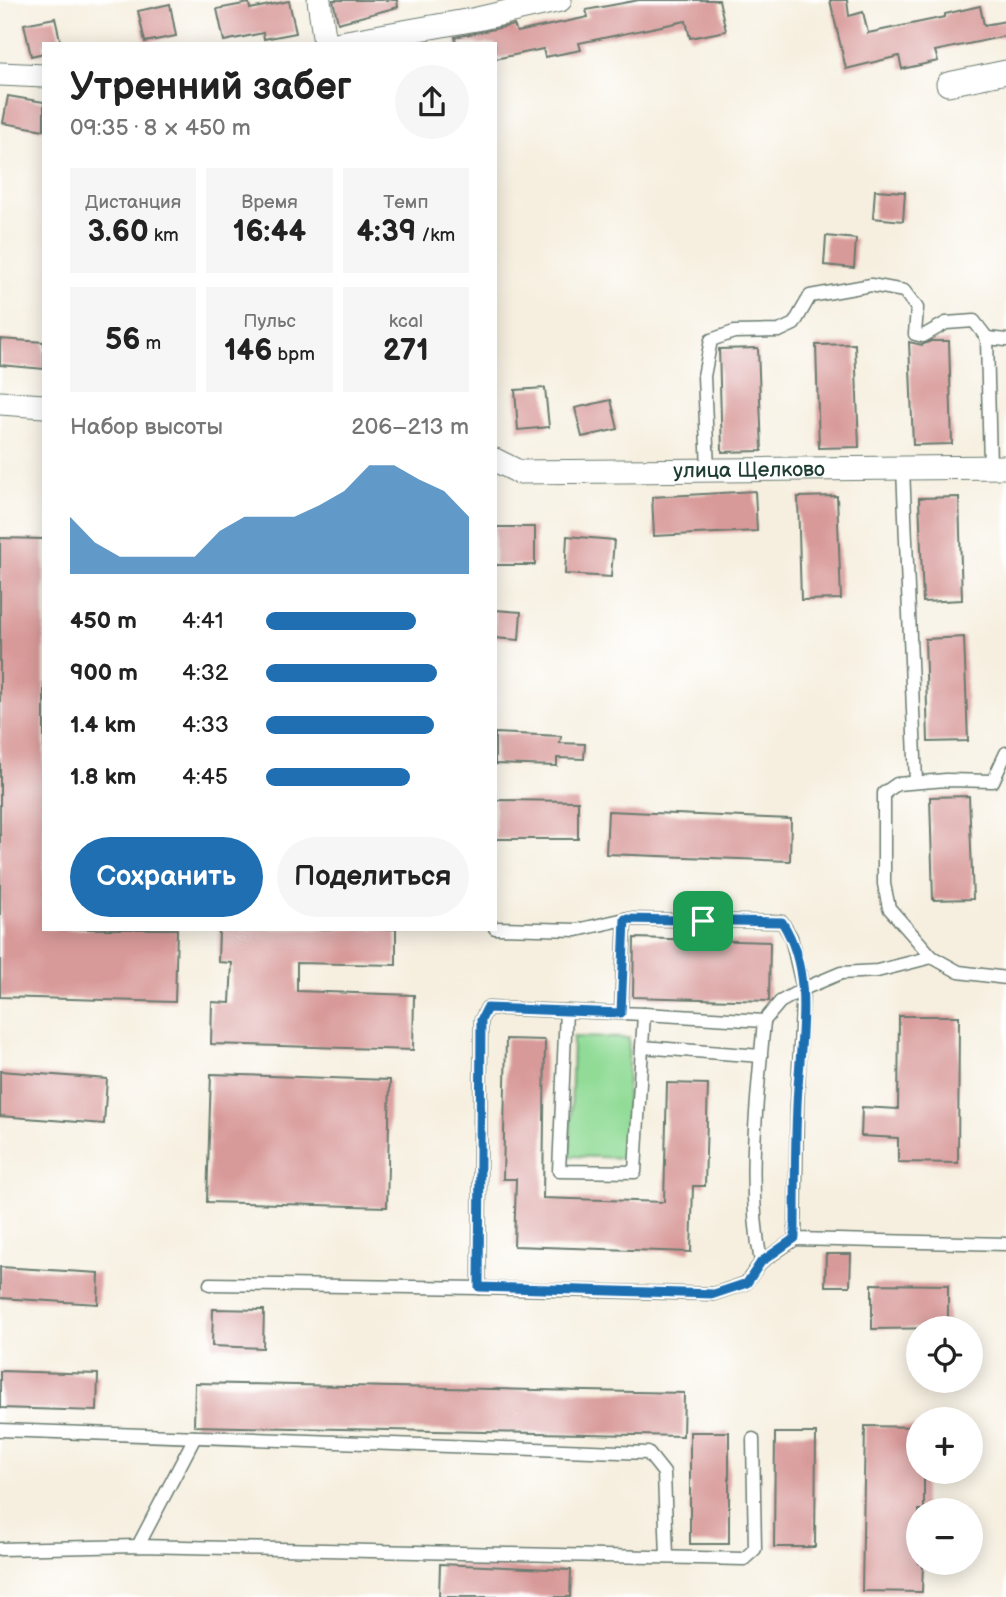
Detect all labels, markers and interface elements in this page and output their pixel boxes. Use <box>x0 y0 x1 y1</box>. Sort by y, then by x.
text: Утренний забег <box>70 65 352 110</box>
button: share <box>395 65 469 139</box>
text: 09:35 · 8 × 450 m <box>70 114 251 142</box>
text: Дистанция <box>85 191 181 214</box>
text: Время <box>241 191 298 214</box>
text: Темп <box>383 191 428 214</box>
text: 3.60 <box>88 214 149 250</box>
text: 16:44 <box>233 214 306 250</box>
text: 4:39 <box>356 214 416 250</box>
text: km <box>149 224 179 247</box>
text: /km <box>416 224 455 247</box>
text: Пульс <box>243 310 296 333</box>
text: kcal <box>389 310 423 333</box>
text: 56 <box>105 322 140 358</box>
text: m <box>140 332 161 355</box>
text: 146 <box>224 333 272 369</box>
text: 271 <box>383 333 429 369</box>
text: bpm <box>272 343 315 366</box>
text: Набор высоты <box>70 413 223 441</box>
text: 206–213 m <box>351 413 469 441</box>
street label: улица Щелково <box>673 457 825 483</box>
text: 450 m <box>70 607 137 635</box>
text: 4:41 <box>182 607 224 635</box>
text: 900 m <box>70 659 138 687</box>
text: 4:32 <box>182 659 228 687</box>
text: 1.4 km <box>70 711 136 739</box>
text: 4:33 <box>182 711 229 739</box>
text: 1.8 km <box>70 763 136 791</box>
text: 4:45 <box>182 763 228 791</box>
button: Сохранить <box>70 837 263 917</box>
button: Поделиться <box>277 837 469 917</box>
pin <box>673 891 733 951</box>
icon: arrive <box>684 902 722 940</box>
map controls <box>906 1316 983 1575</box>
button: locate <box>906 1316 983 1393</box>
button: + <box>906 1407 983 1484</box>
button: − <box>906 1498 983 1575</box>

